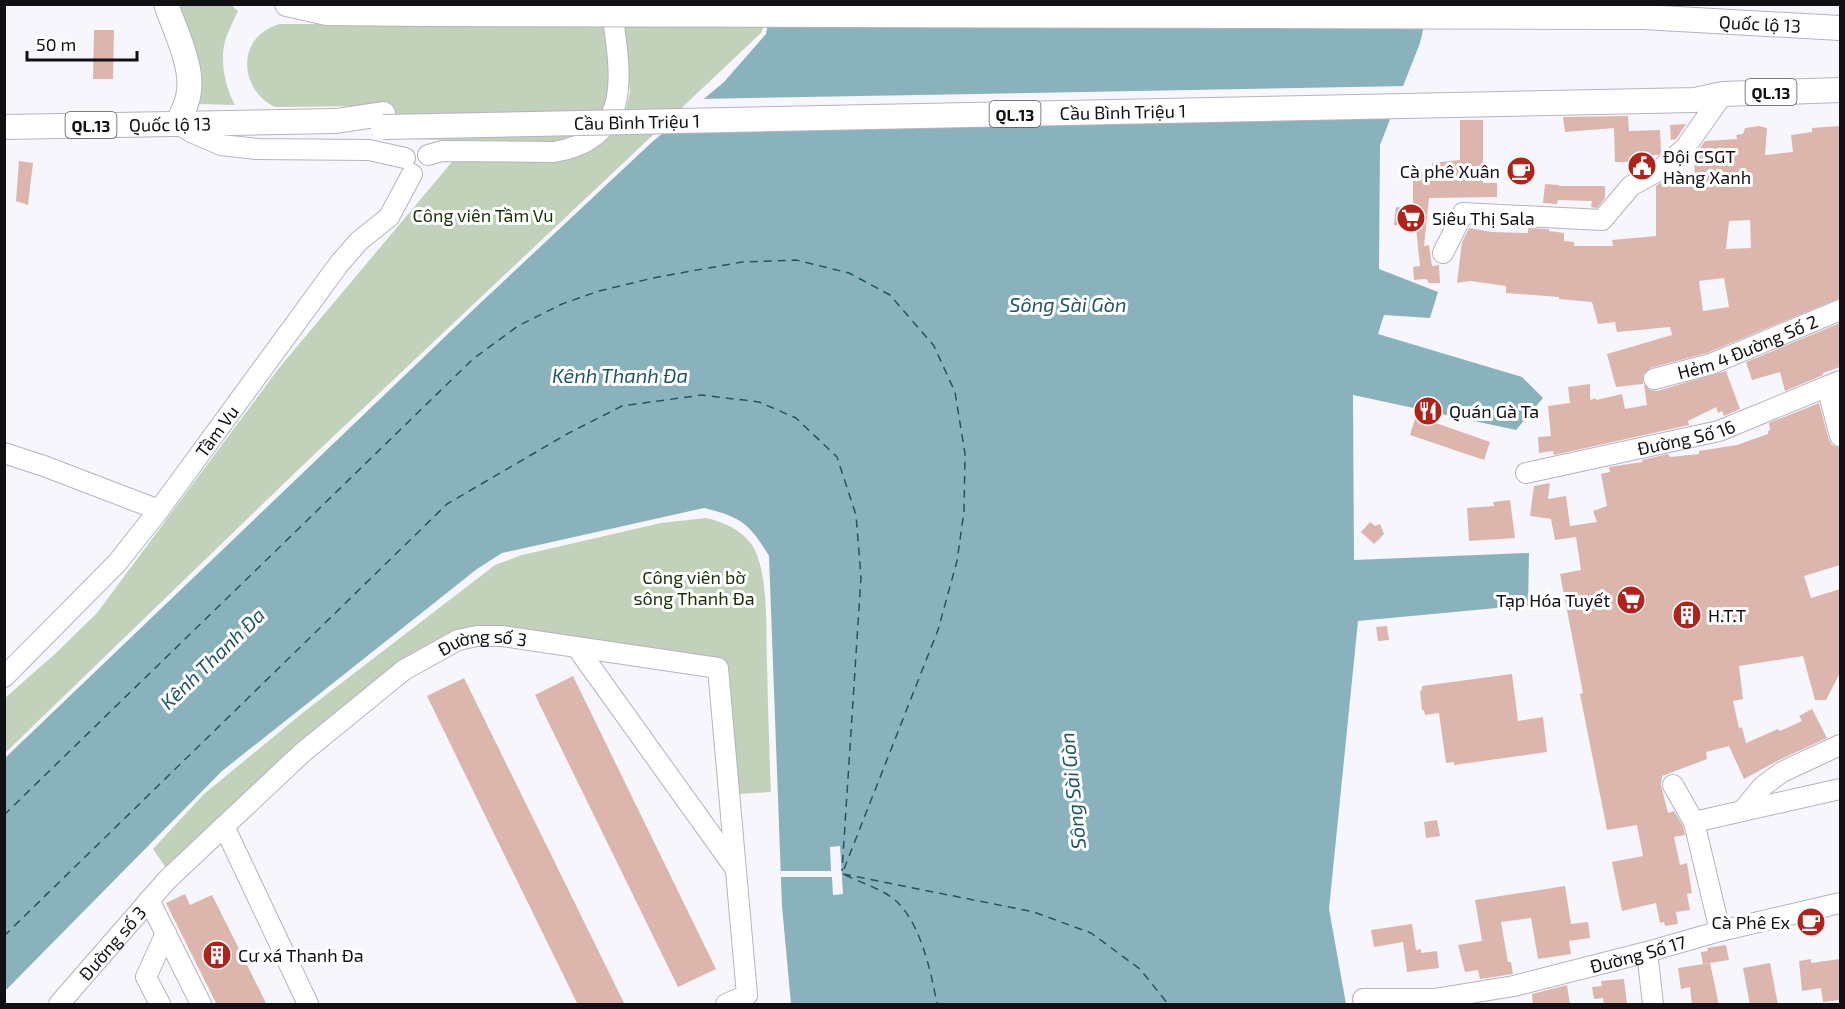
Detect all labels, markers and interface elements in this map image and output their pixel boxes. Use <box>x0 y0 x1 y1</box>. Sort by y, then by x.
street label: Quốc lộ 13 <box>1718 10 1801 37</box>
scale bar <box>27 24 136 62</box>
text: 50 m <box>36 33 76 55</box>
road number: QL.13 <box>1746 79 1796 105</box>
street label: Cầu Bình Triệu 1 <box>1060 99 1186 124</box>
road number: QL.13 <box>990 101 1040 127</box>
street label: Cầu Bình Triệu 1 <box>574 109 700 134</box>
road number: QL.13 <box>66 112 116 138</box>
street label: Quốc lộ 13 <box>129 112 211 136</box>
place label: Đội CSGT Hàng Xanh <box>1663 145 1751 188</box>
public building icon: Đội CSGT Hàng Xanh <box>1626 150 1658 182</box>
cafe icon: Cà phê Xuân <box>1505 155 1537 187</box>
place label: Cà phê Xuân <box>1400 160 1500 182</box>
supermarket icon: Siêu Thị Sala <box>1395 202 1427 234</box>
park label: Công viên Tầm Vu <box>412 204 554 226</box>
place label: Siêu Thị Sala <box>1432 207 1535 229</box>
water label: Sông Sài Gòn <box>1009 292 1127 316</box>
street label: Hẻm 4 Đường Số 2 <box>1675 310 1821 383</box>
water label: Kênh Thanh Đa <box>552 363 688 387</box>
restaurant icon: Quán Gà Ta <box>1412 395 1444 427</box>
place label: Quán Gà Ta <box>1449 400 1539 422</box>
street label: Tầm Vu <box>191 401 243 461</box>
street label: Đường Số 16 <box>1635 415 1738 459</box>
park label: Công viên bờ sông Thanh Đa <box>633 566 755 609</box>
supermarket icon: Tạp Hóa Tuyết <box>1615 584 1647 616</box>
place label: Tạp Hóa Tuyết <box>1496 589 1610 611</box>
building icon: H.T.T <box>1671 599 1703 631</box>
water label: Kênh Thanh Đa <box>155 602 269 714</box>
place label: H.T.T <box>1708 604 1747 626</box>
street label: Đường số 3 <box>434 625 528 660</box>
water label: Sông Sài Gòn <box>1054 731 1090 851</box>
street label: Đường số 3 <box>74 901 150 985</box>
cafe icon: Cà Phê Ex <box>1795 906 1827 938</box>
place label: Cà Phê Ex <box>1712 911 1790 933</box>
street label: Đường Số 17 <box>1588 930 1688 977</box>
building icon: Cư xá Thanh Đa <box>201 939 233 971</box>
place label: Cư xá Thanh Đa <box>238 944 364 966</box>

